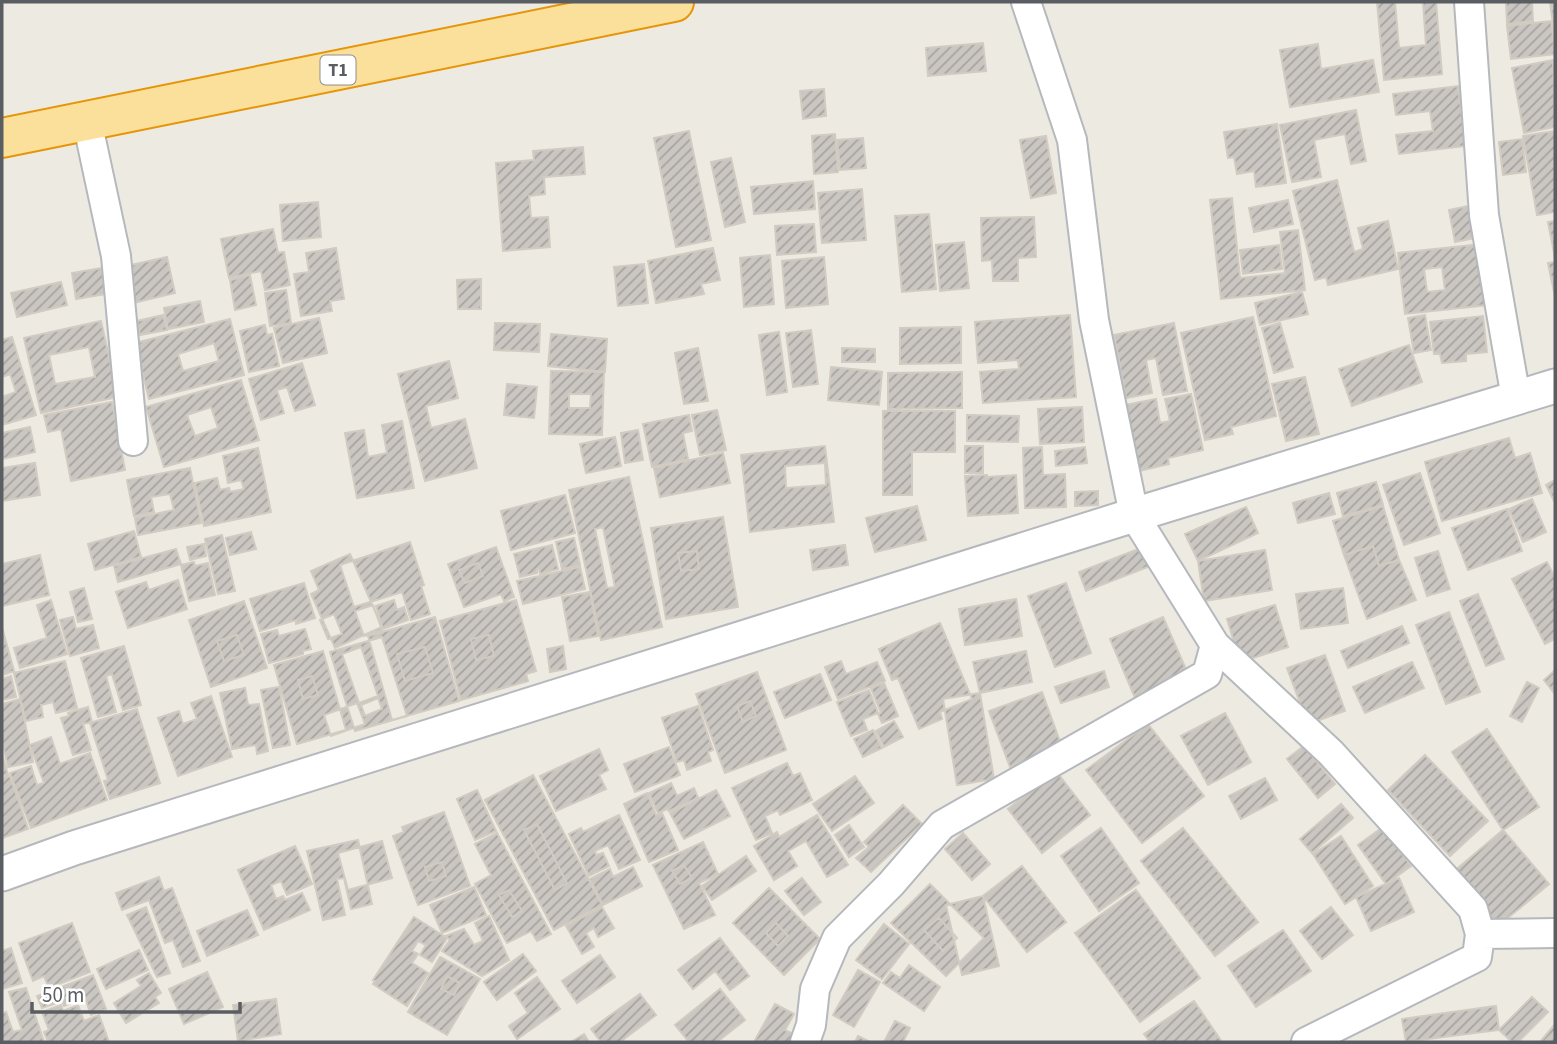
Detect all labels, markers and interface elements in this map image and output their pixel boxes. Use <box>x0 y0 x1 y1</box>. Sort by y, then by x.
road number: T1 <box>320 56 356 84</box>
scale bar <box>32 970 240 1014</box>
text: 50 m <box>42 980 84 1010</box>

